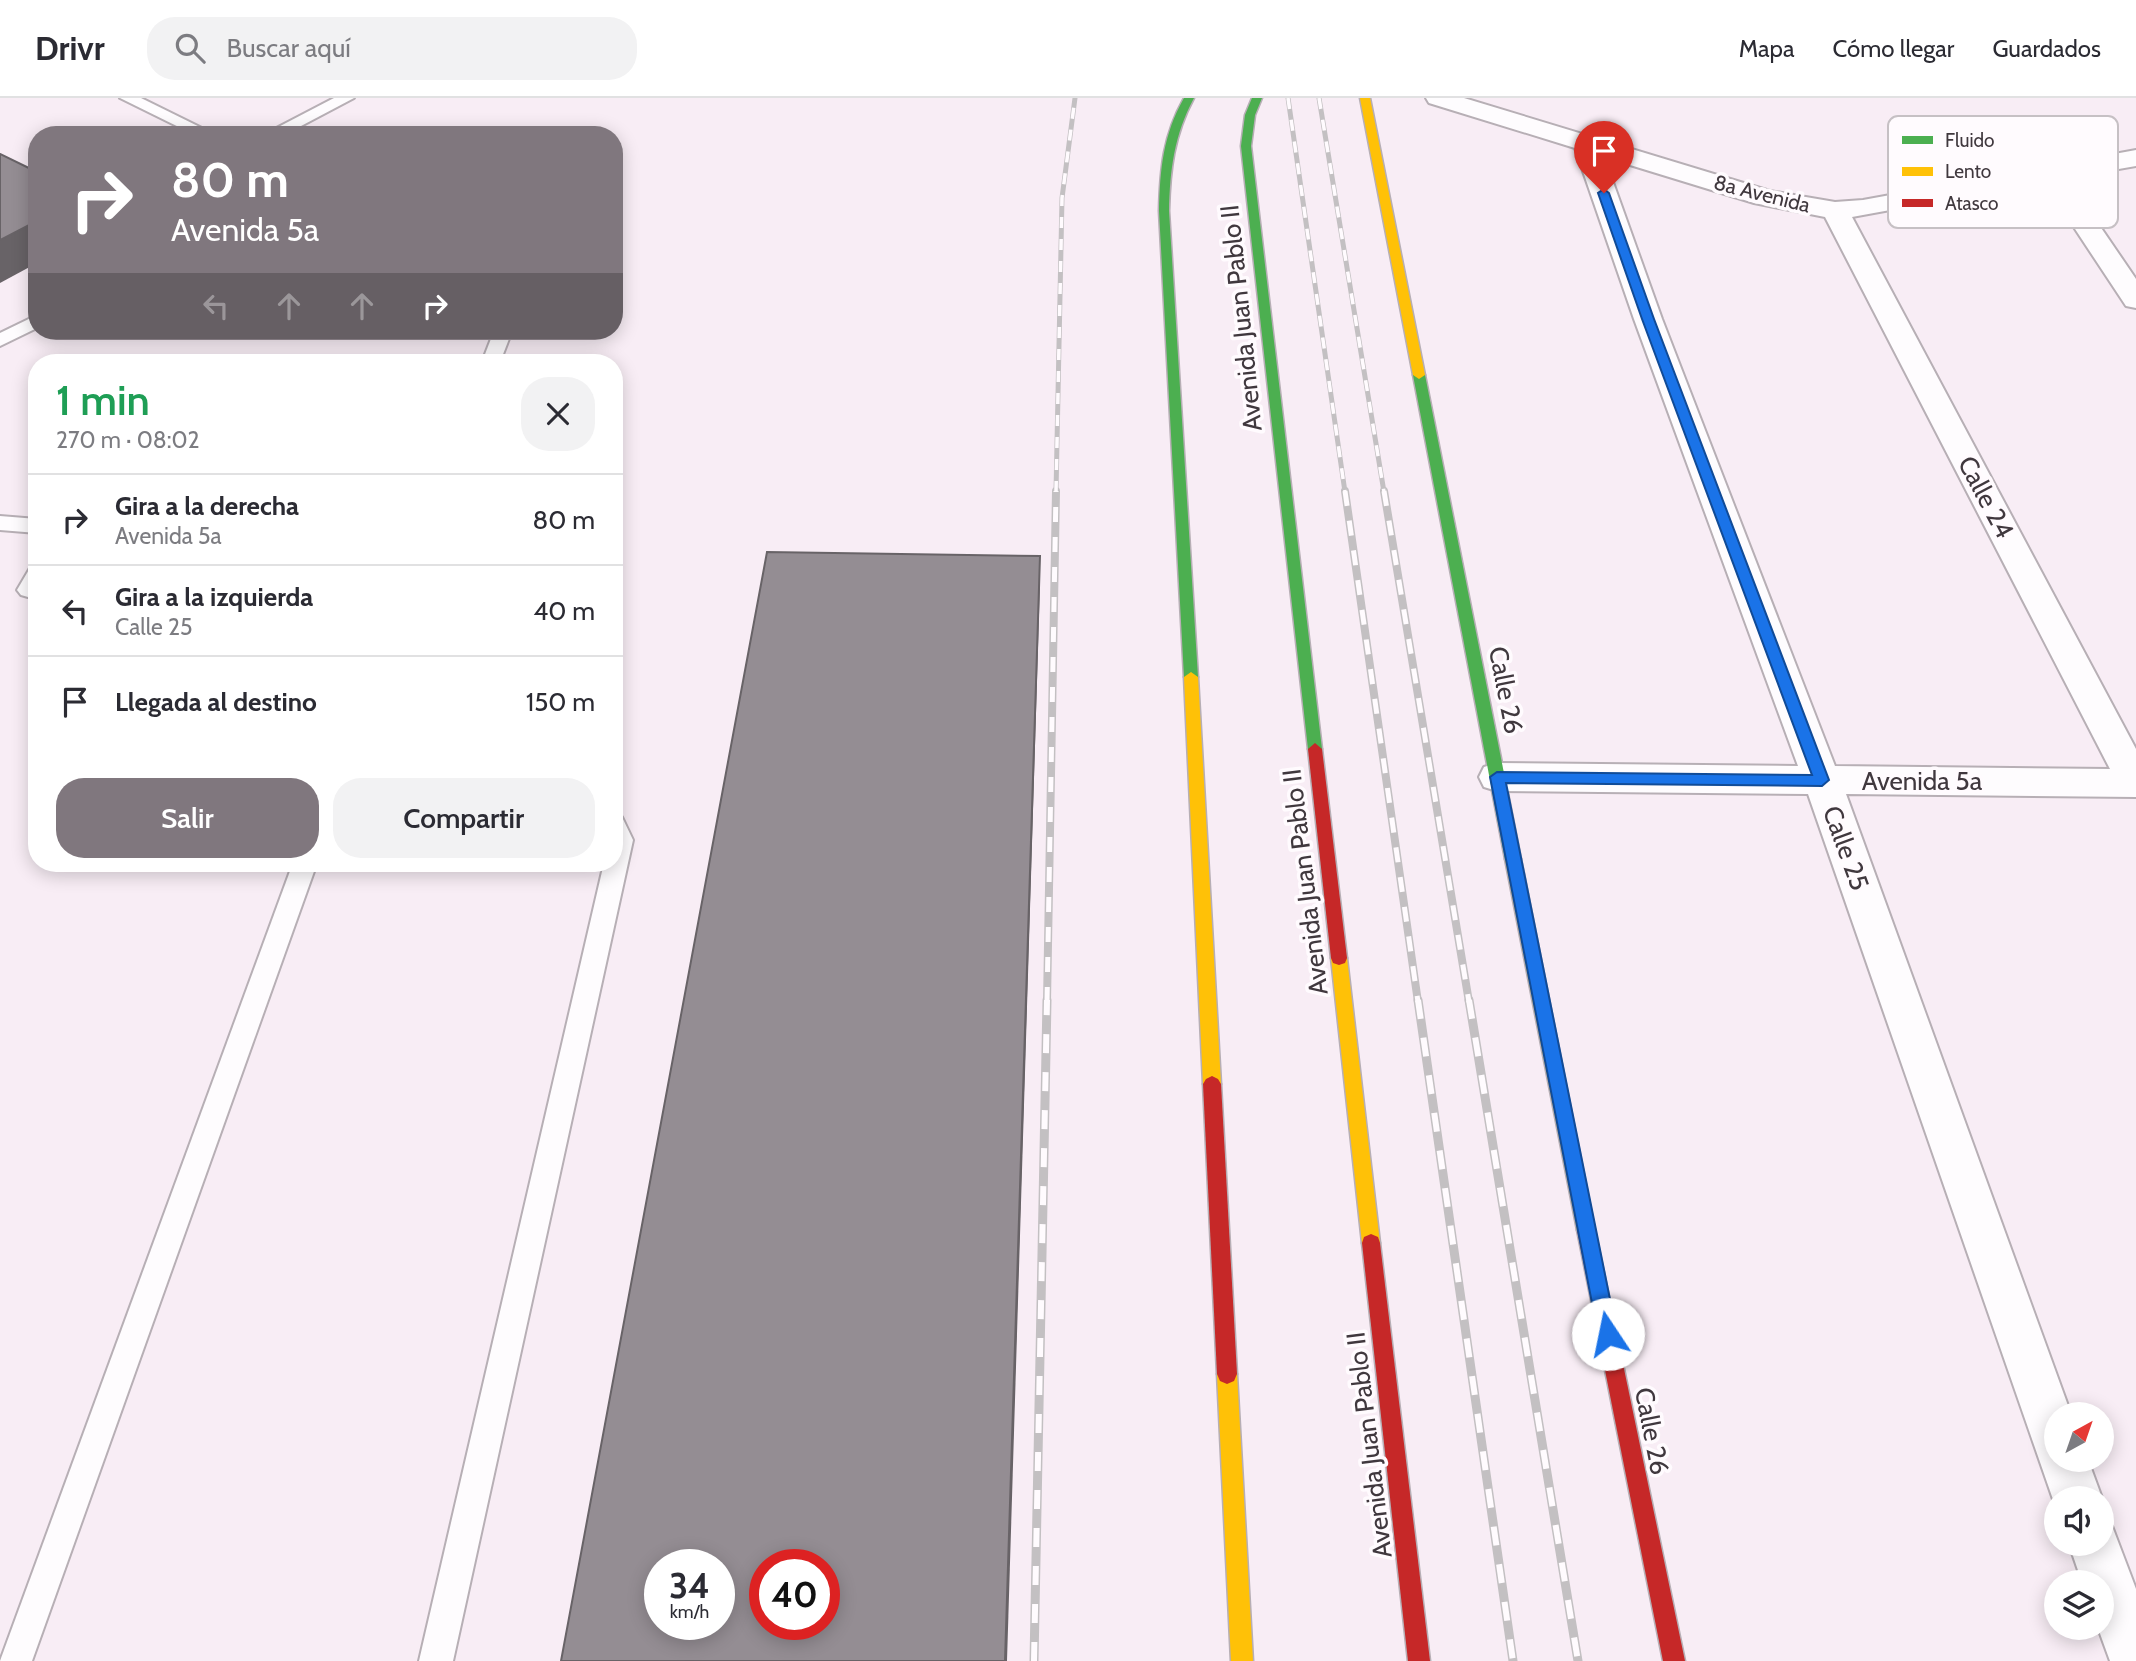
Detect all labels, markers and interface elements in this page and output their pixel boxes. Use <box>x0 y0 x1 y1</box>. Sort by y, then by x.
search box <box>147 17 637 80</box>
text: Drivr <box>35 28 105 68</box>
icon: search <box>171 29 209 67</box>
text: Buscar aquí <box>227 32 351 64</box>
text: Mapa <box>1739 34 1795 63</box>
text: Cómo llegar <box>1833 34 1954 63</box>
text: Guardados <box>1992 34 2101 63</box>
legend <box>1888 116 2118 228</box>
pin <box>1574 121 1634 193</box>
text: Fluido <box>1945 129 1994 152</box>
icon: arrive <box>1585 132 1623 170</box>
text: 80 m <box>171 150 289 209</box>
icon: right <box>56 154 147 245</box>
text: Lento <box>1945 160 1991 183</box>
street label: 8a Avenida <box>1711 169 1813 218</box>
text: Atasco <box>1945 192 1999 215</box>
street label: Avenida Juan Pablo II <box>1213 203 1269 433</box>
text: Avenida 5a <box>171 210 319 249</box>
icon: left <box>197 287 235 325</box>
icon: ahead <box>270 287 308 325</box>
icon: ahead <box>343 287 381 325</box>
icon: right <box>416 287 454 325</box>
text: 1 min <box>56 374 150 426</box>
button: close <box>521 377 595 451</box>
text: 270 m · 08:02 <box>56 426 200 454</box>
street label: Calle 24 <box>1951 450 2021 544</box>
text: Gira a la derecha <box>115 490 299 522</box>
icon: right <box>56 501 94 539</box>
text: 80 m <box>532 504 595 536</box>
text: Avenida 5a <box>115 522 221 550</box>
text: Gira a la izquierda <box>115 581 313 613</box>
icon: left <box>56 592 94 630</box>
text: 40 m <box>533 595 595 627</box>
text: Calle 25 <box>115 613 192 641</box>
street label: Calle 26 <box>1482 644 1530 736</box>
icon: arrive <box>56 683 94 721</box>
text: Llegada al destino <box>115 686 317 718</box>
text: 150 m <box>526 686 595 718</box>
street label: Avenida 5a <box>1862 765 1983 797</box>
street label: Avenida Juan Pablo II <box>1275 767 1335 997</box>
button: Salir <box>56 778 319 858</box>
button: Compartir <box>333 778 595 858</box>
street label: Calle 25 <box>1816 801 1876 895</box>
position arrow <box>1571 1297 1645 1371</box>
street label: Avenida Juan Pablo II <box>1339 1330 1399 1560</box>
street label: Calle 26 <box>1628 1385 1676 1477</box>
north arrow <box>2044 1402 2114 1472</box>
map controls <box>2044 1402 2114 1640</box>
button: sound <box>2044 1486 2114 1556</box>
speed limit sign: 40 <box>749 1549 840 1640</box>
text: 34 <box>669 1564 710 1607</box>
button: layers <box>2044 1570 2114 1640</box>
text: km/h <box>670 1601 709 1623</box>

